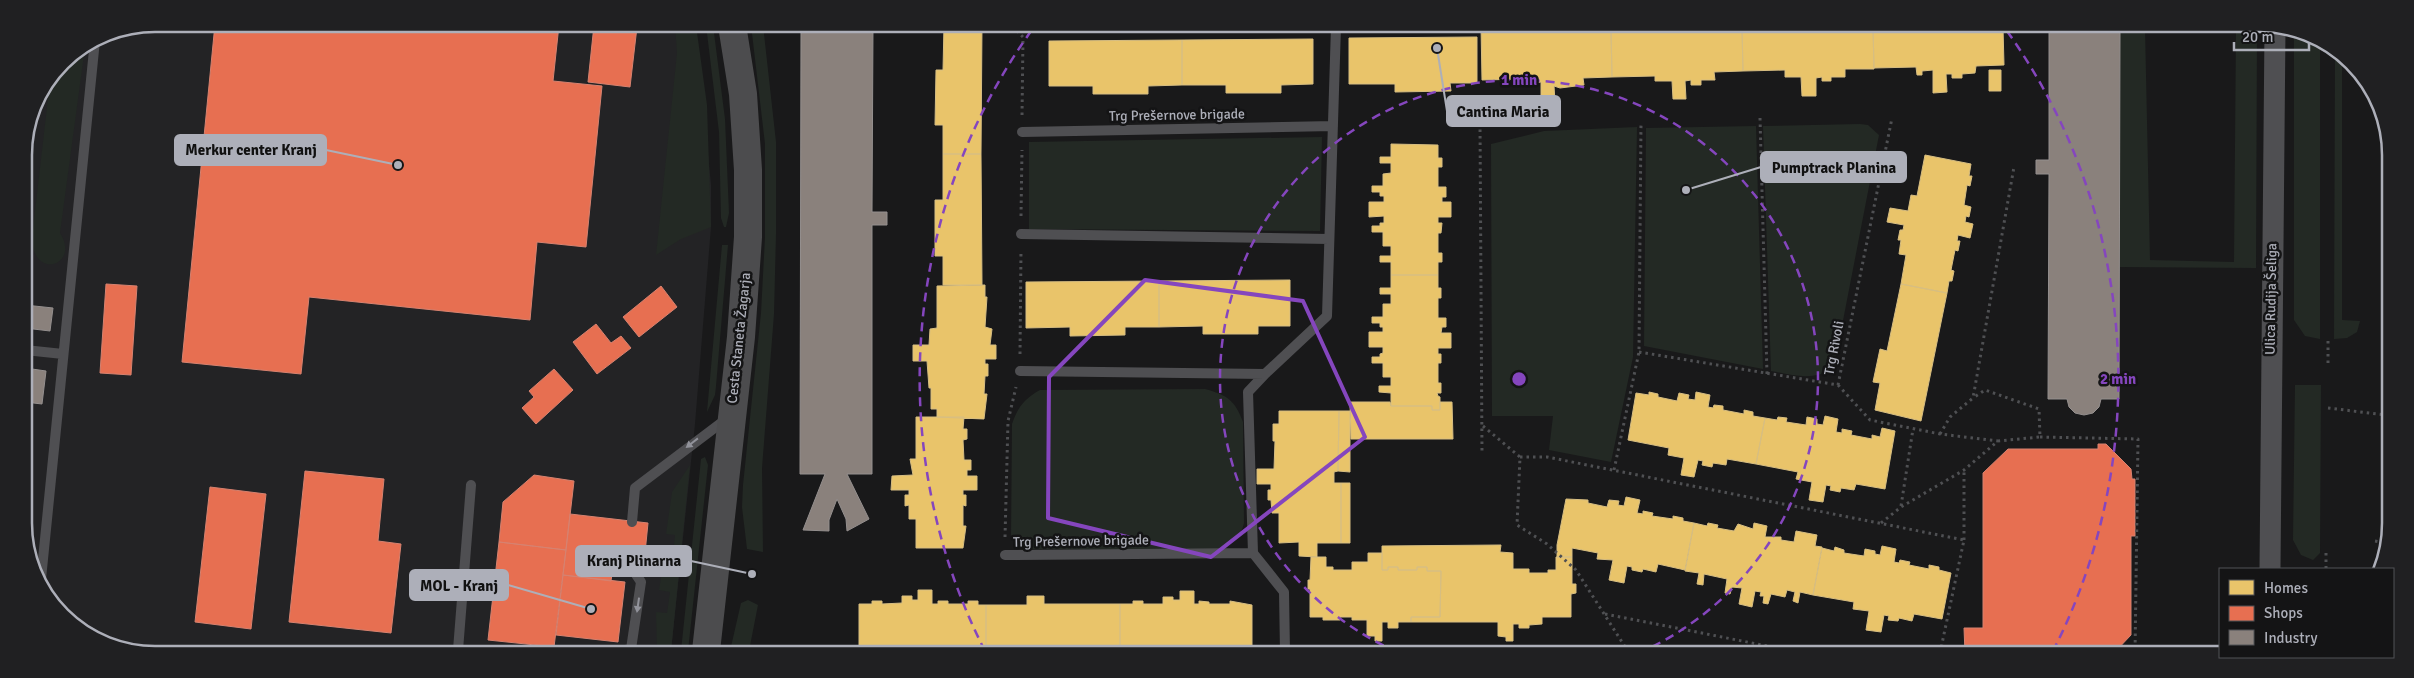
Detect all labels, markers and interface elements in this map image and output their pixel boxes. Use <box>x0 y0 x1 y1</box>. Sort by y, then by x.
scale bar <box>2234 20 2309 52</box>
text: 20 m <box>2242 28 2273 46</box>
text: 1 min <box>1501 71 1537 89</box>
callout: Cantina Maria <box>1447 96 1560 126</box>
text: Cantina Maria <box>1457 103 1550 121</box>
street label: Trg Prešernove brigade <box>1109 105 1245 125</box>
callout: Merkur center Kranj <box>175 135 326 165</box>
text: Merkur center Kranj <box>185 141 317 159</box>
callout: Pumptrack Planina <box>1761 152 1906 182</box>
text: Pumptrack Planina <box>1772 159 1896 177</box>
street label: Ulica Rudija Šeliga <box>2262 243 2280 355</box>
street label: Cesta Staneta Žagarja <box>724 272 754 404</box>
street label: Trg Rivoli <box>1820 319 1848 377</box>
centre of rings <box>1510 370 1528 388</box>
text: 2 min <box>2100 370 2136 388</box>
one-way arrow <box>685 438 699 448</box>
street label: Trg Prešernove brigade <box>1013 531 1149 551</box>
callout: Kranj Plinarna <box>576 546 691 576</box>
text: Kranj Plinarna <box>587 552 682 570</box>
legend <box>2219 568 2394 658</box>
callout: MOL - Kranj <box>410 570 508 600</box>
text: MOL - Kranj <box>420 577 498 595</box>
text: Homes <box>2264 579 2308 597</box>
one-way arrow <box>633 598 641 614</box>
text: Shops <box>2264 604 2303 622</box>
text: Industry <box>2264 629 2317 647</box>

